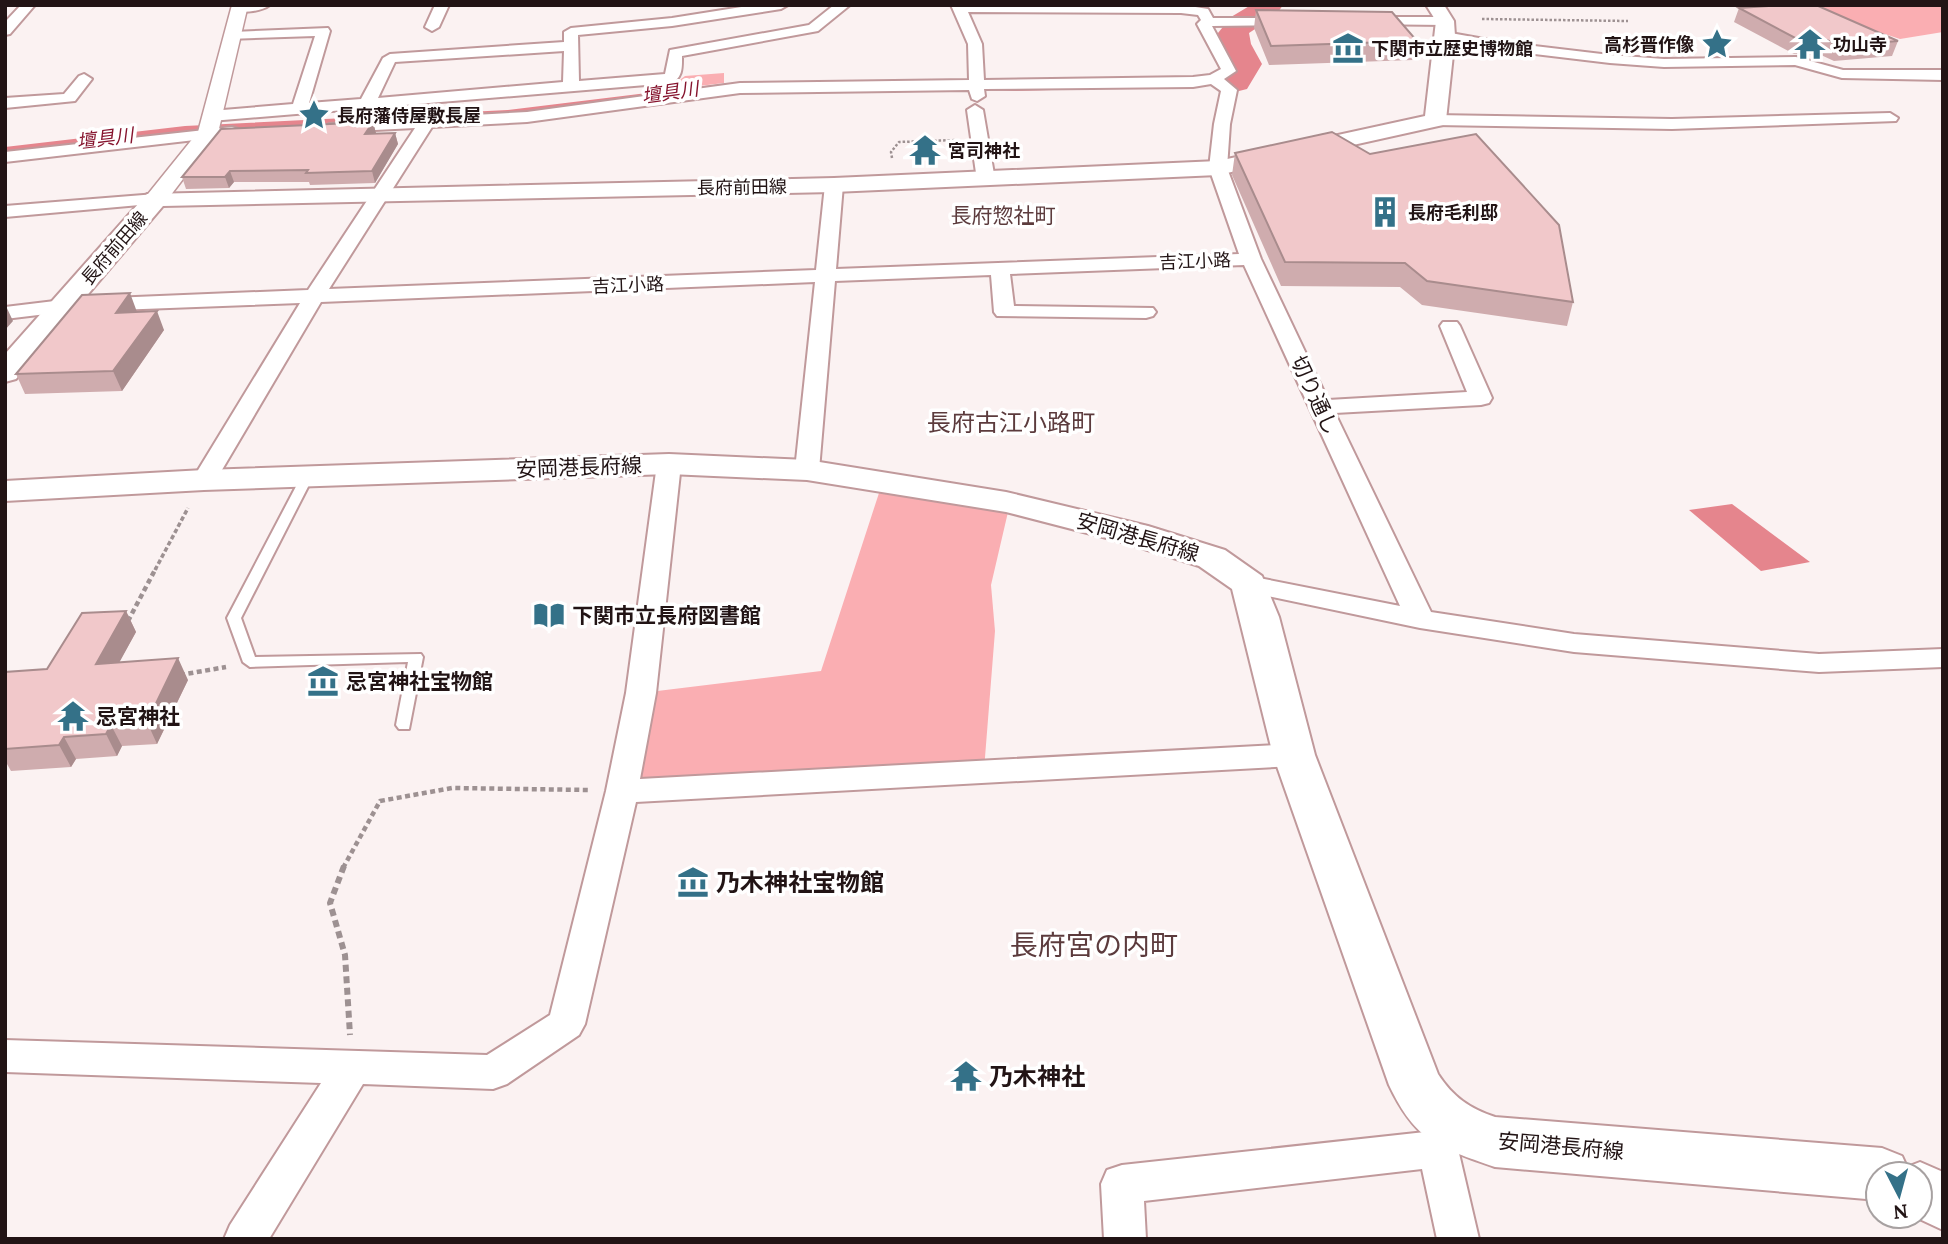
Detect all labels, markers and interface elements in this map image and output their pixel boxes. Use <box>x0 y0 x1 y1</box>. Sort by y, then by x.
place icon: 高杉晋作像 <box>1700 27 1734 61</box>
temple icon: 功山寺 <box>1793 27 1827 61</box>
museum icon: 下関市立歴史博物館 <box>1331 31 1365 65</box>
place label: 高杉晋作像 <box>1604 33 1694 56</box>
place label: 功山寺 <box>1833 33 1887 56</box>
place label: 下関市立歴史博物館 <box>1371 37 1533 60</box>
water label: 壇具川 <box>640 76 702 108</box>
place icon: 長府藩侍屋敷長屋 <box>297 98 331 132</box>
place label: 長府藩侍屋敷長屋 <box>337 104 481 127</box>
water label: 壇具川 <box>75 122 137 153</box>
temple icon: 宮司神社 <box>908 133 942 167</box>
place label: 宮司神社 <box>948 139 1020 162</box>
street label: 長府前田線 <box>697 175 787 199</box>
building icon: 長府毛利邸 <box>1368 195 1402 229</box>
place label: 長府毛利邸 <box>1408 201 1498 224</box>
district label: 長府惣社町 <box>951 202 1056 229</box>
street label: 長府前田線 <box>76 206 152 290</box>
street label: 吉江小路 <box>1159 248 1231 274</box>
street label: 吉江小路 <box>592 272 664 298</box>
street label: 切り通し <box>1285 351 1345 439</box>
district label: 長府古江小路町 <box>927 407 1095 438</box>
street label: 安岡港長府線 <box>516 451 642 483</box>
street label: 安岡港長府線 <box>1074 507 1202 567</box>
library icon: 下関市立長府図書館 <box>532 598 566 632</box>
place label: 下関市立長府図書館 <box>572 602 761 629</box>
museum icon: 忌宮神社宝物館 <box>306 664 340 698</box>
place label: 忌宮神社宝物館 <box>346 668 493 695</box>
temple icon: 忌宮神社 <box>56 699 90 733</box>
place label: 忌宮神社 <box>96 703 180 730</box>
museum icon: 乃木神社宝物館 <box>676 865 710 899</box>
place label: 乃木神社宝物館 <box>716 867 884 898</box>
district label: 長府宮の内町 <box>1010 927 1178 963</box>
temple icon: 乃木神社 <box>949 1059 983 1093</box>
place label: 乃木神社 <box>989 1061 1085 1092</box>
street label: 安岡港長府線 <box>1497 1127 1625 1165</box>
north arrow <box>1864 1160 1934 1230</box>
text: N <box>1892 1199 1909 1225</box>

